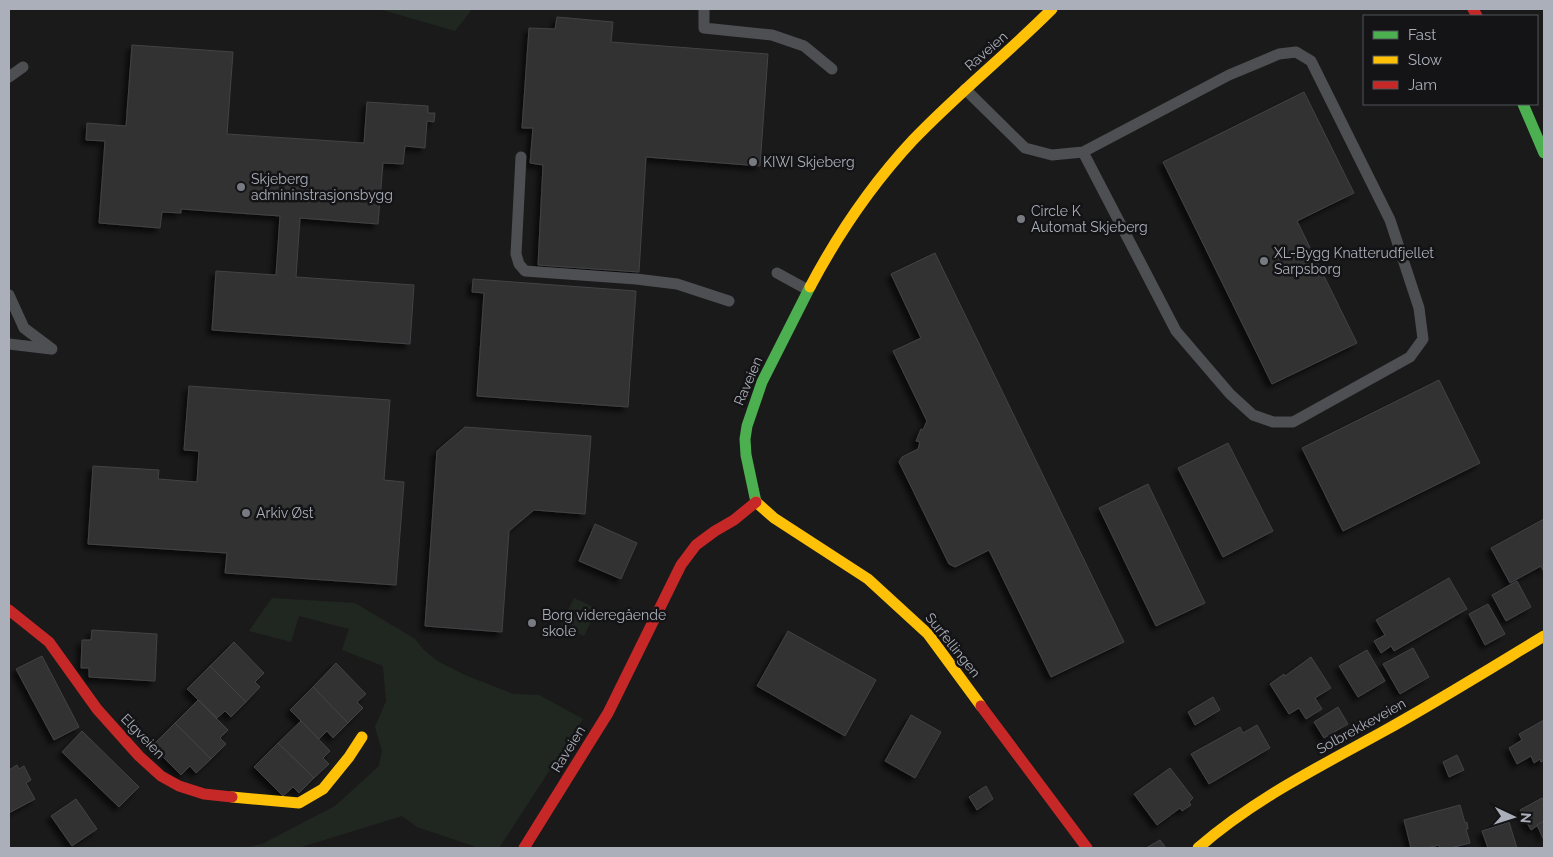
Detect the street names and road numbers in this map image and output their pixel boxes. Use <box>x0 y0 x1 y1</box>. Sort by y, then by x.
street label: Raveien <box>961 28 1011 74</box>
street label: Raveien <box>731 354 765 408</box>
street label: Surfellingen <box>922 610 984 680</box>
street label: Solbrekkeveien <box>1314 695 1408 757</box>
street label: Elgveien <box>118 710 168 762</box>
street label: Raveien <box>548 723 588 775</box>

